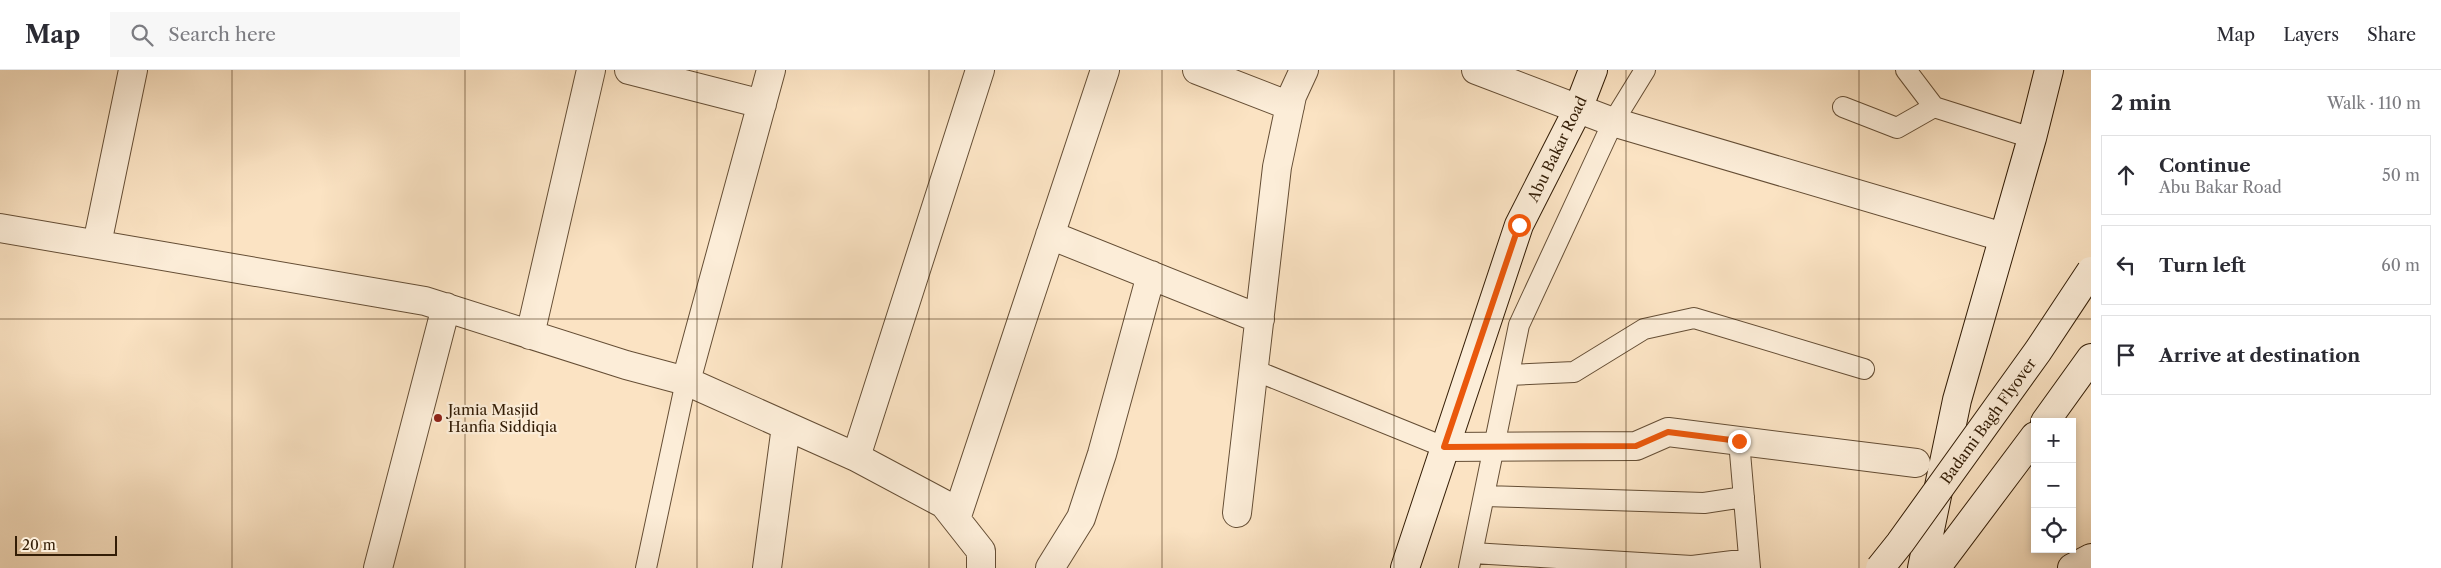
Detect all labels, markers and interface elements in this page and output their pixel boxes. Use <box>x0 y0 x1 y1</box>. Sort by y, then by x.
search box <box>110 12 460 57</box>
text: Map <box>25 20 80 49</box>
icon: search <box>128 21 156 49</box>
text: Search here <box>168 23 276 46</box>
text: Map <box>2217 24 2255 46</box>
text: Layers <box>2283 24 2339 46</box>
text: Share <box>2367 24 2416 46</box>
text: 2 min <box>2111 90 2171 115</box>
street label: Abu Bakar Road <box>1523 93 1591 206</box>
text: Walk · 110 m <box>2327 93 2421 113</box>
text: Continue <box>2159 154 2251 177</box>
icon: ahead <box>2112 161 2140 189</box>
text: 50 m <box>2382 165 2420 185</box>
text: Abu Bakar Road <box>2159 177 2282 197</box>
route start <box>1508 214 1531 237</box>
icon: left <box>2112 251 2140 279</box>
text: Turn left <box>2159 254 2246 277</box>
text: 60 m <box>2381 255 2420 275</box>
icon: arrive <box>2112 341 2140 369</box>
text: Arrive at destination <box>2159 344 2360 367</box>
street label: Badami Bagh Flyover <box>1936 354 2040 488</box>
place label: Jamia Masjid Hanfia Siddiqia <box>446 400 557 436</box>
marker: Jamia Masjid Hanfia Siddiqia <box>432 412 444 424</box>
map controls <box>2031 418 2076 553</box>
button: + <box>2031 418 2076 463</box>
route end <box>1728 430 1751 453</box>
button: − <box>2031 463 2076 508</box>
button: locate <box>2031 508 2076 553</box>
scale bar <box>15 533 118 556</box>
text: 20 m <box>22 536 56 554</box>

